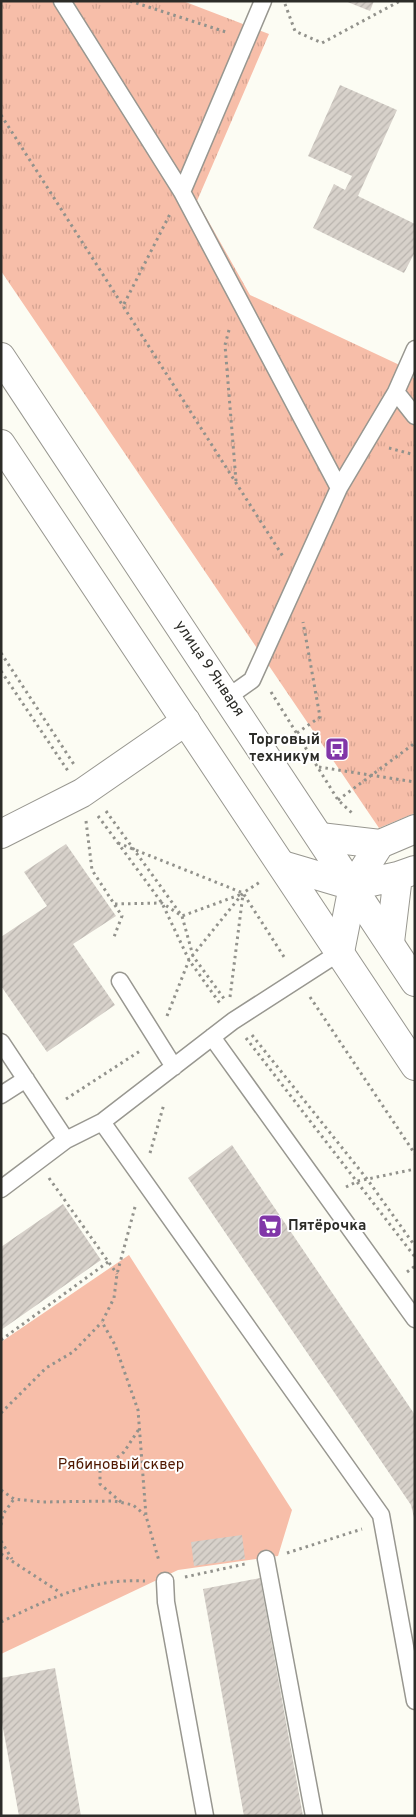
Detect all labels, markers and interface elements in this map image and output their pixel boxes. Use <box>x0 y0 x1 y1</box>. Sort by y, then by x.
street label: улица 9 Января <box>170 617 248 721</box>
place label: Торговый техникум <box>249 731 320 767</box>
bus stop icon: Торговый техникум <box>324 736 350 762</box>
supermarket icon: Пятёрочка <box>257 1213 283 1239</box>
place label: Пятёрочка <box>288 1217 366 1236</box>
park label: Рябиновый сквер <box>58 1456 184 1475</box>

